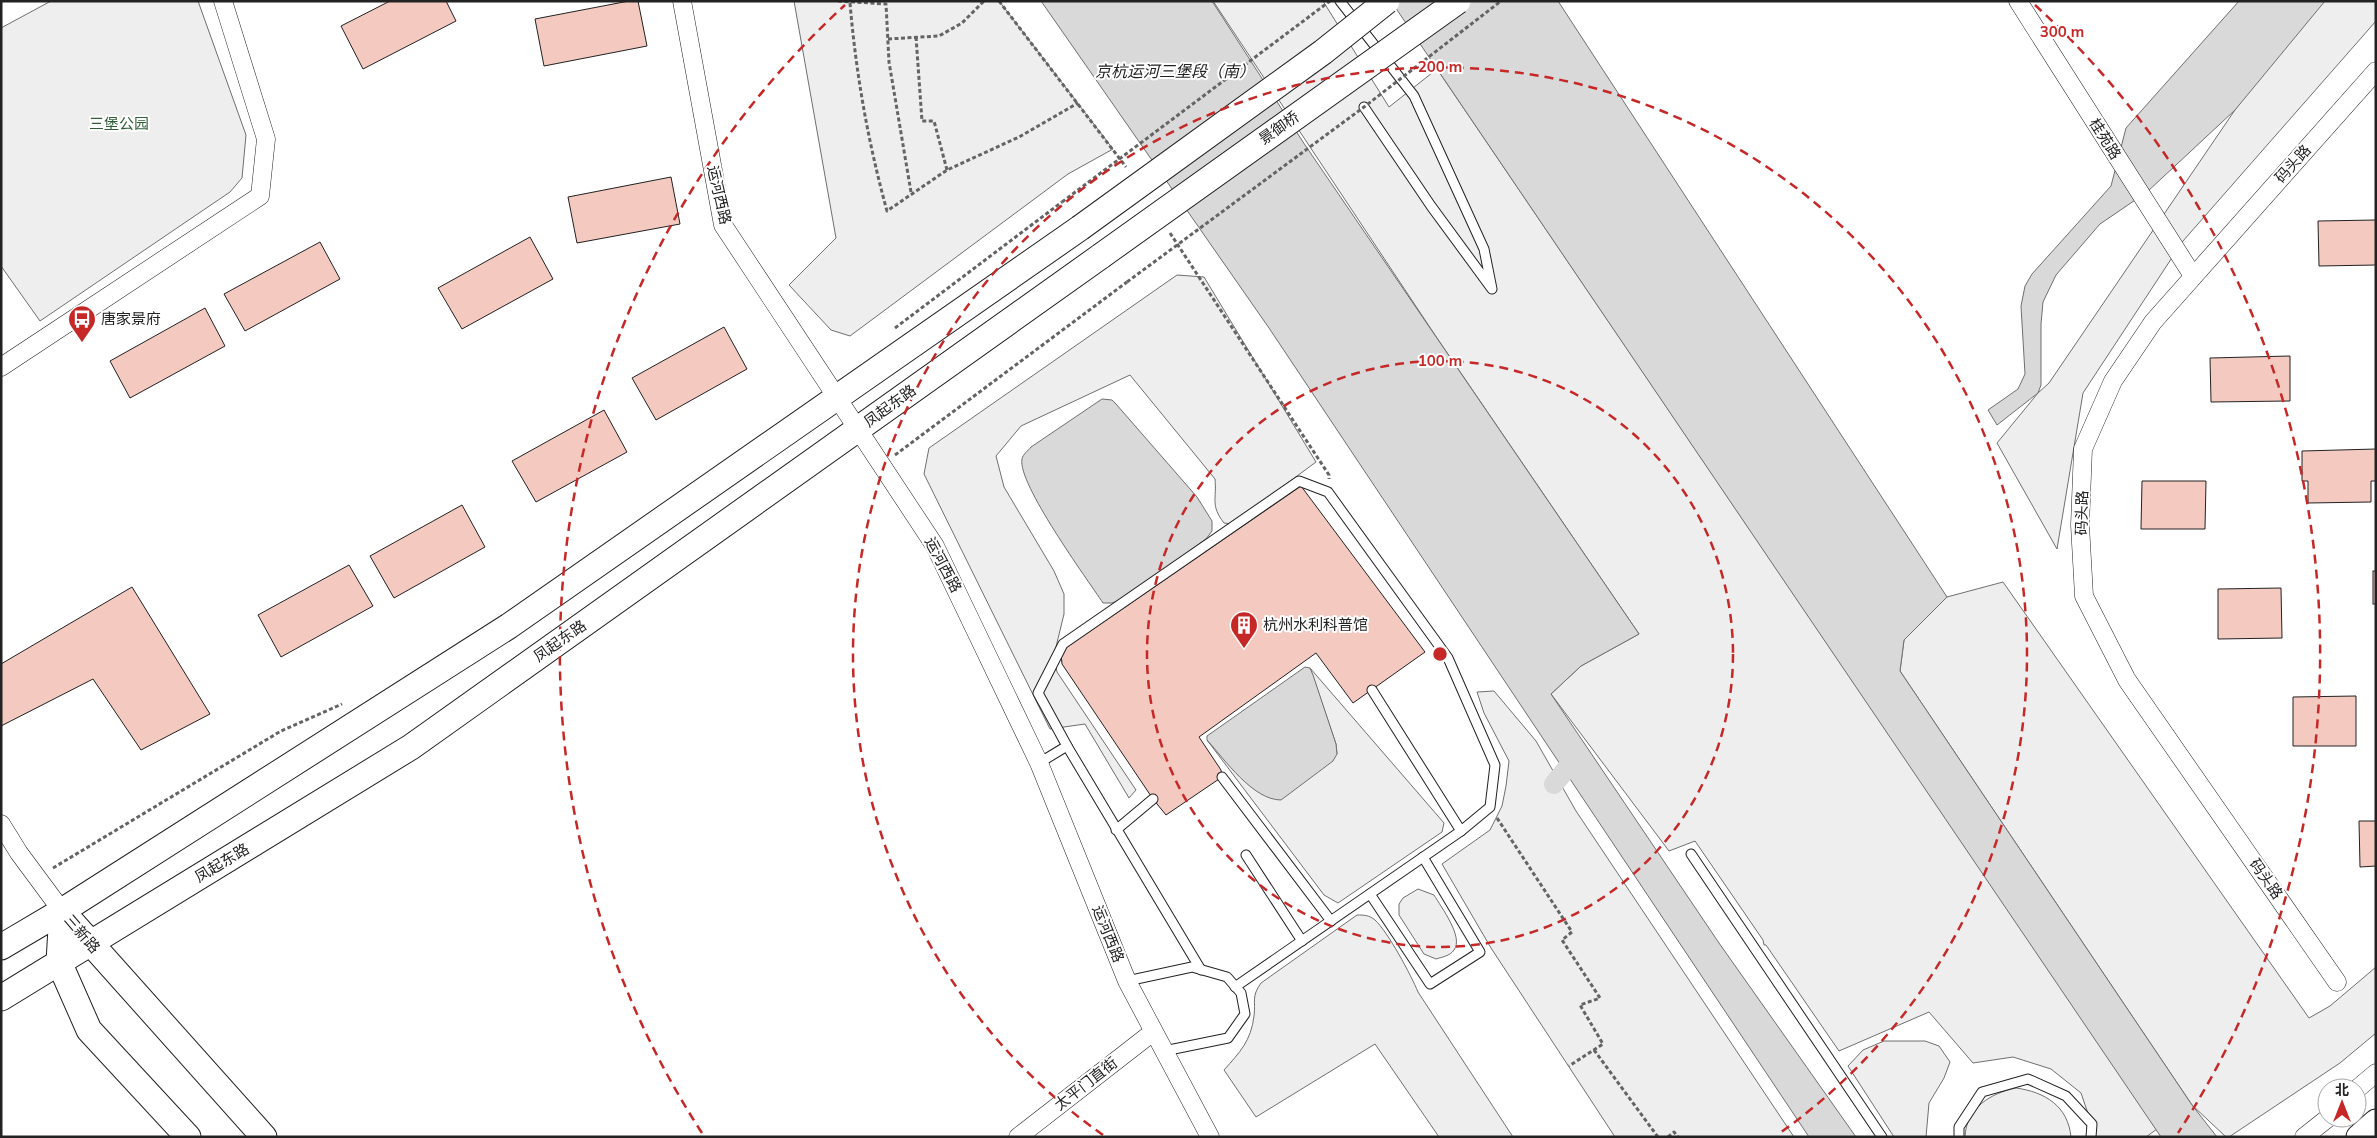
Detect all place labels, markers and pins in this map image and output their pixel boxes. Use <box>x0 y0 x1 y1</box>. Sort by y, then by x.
bus stop icon: 唐家景府 <box>67 304 97 343</box>
place label: 唐家景府 <box>101 309 161 328</box>
building icon: 杭州水利科普馆 <box>1229 610 1259 649</box>
place label: 杭州水利科普馆 <box>1263 615 1368 634</box>
centre of rings <box>1431 645 1449 663</box>

